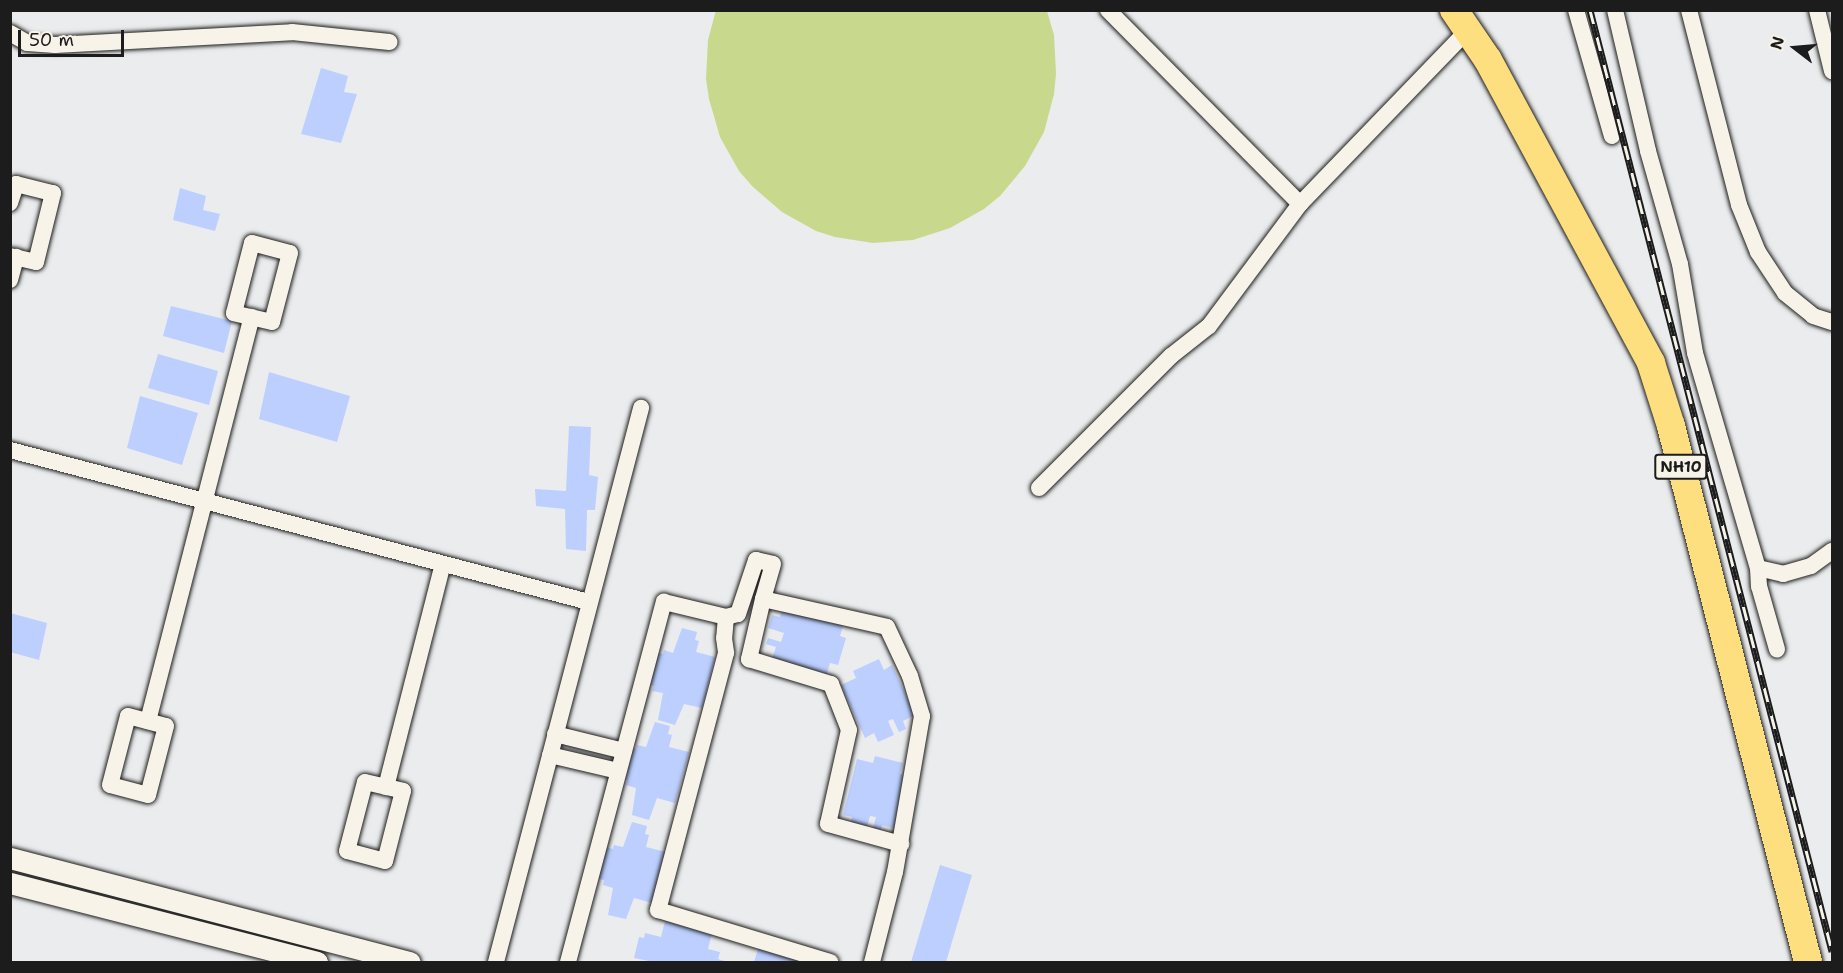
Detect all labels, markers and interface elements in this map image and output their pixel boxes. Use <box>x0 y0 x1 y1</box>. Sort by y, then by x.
scale bar <box>21 18 128 56</box>
north arrow <box>1765 18 1825 78</box>
text: 50 m <box>29 28 74 52</box>
text: N <box>1765 34 1789 52</box>
road number: NH10 <box>1654 454 1708 480</box>

